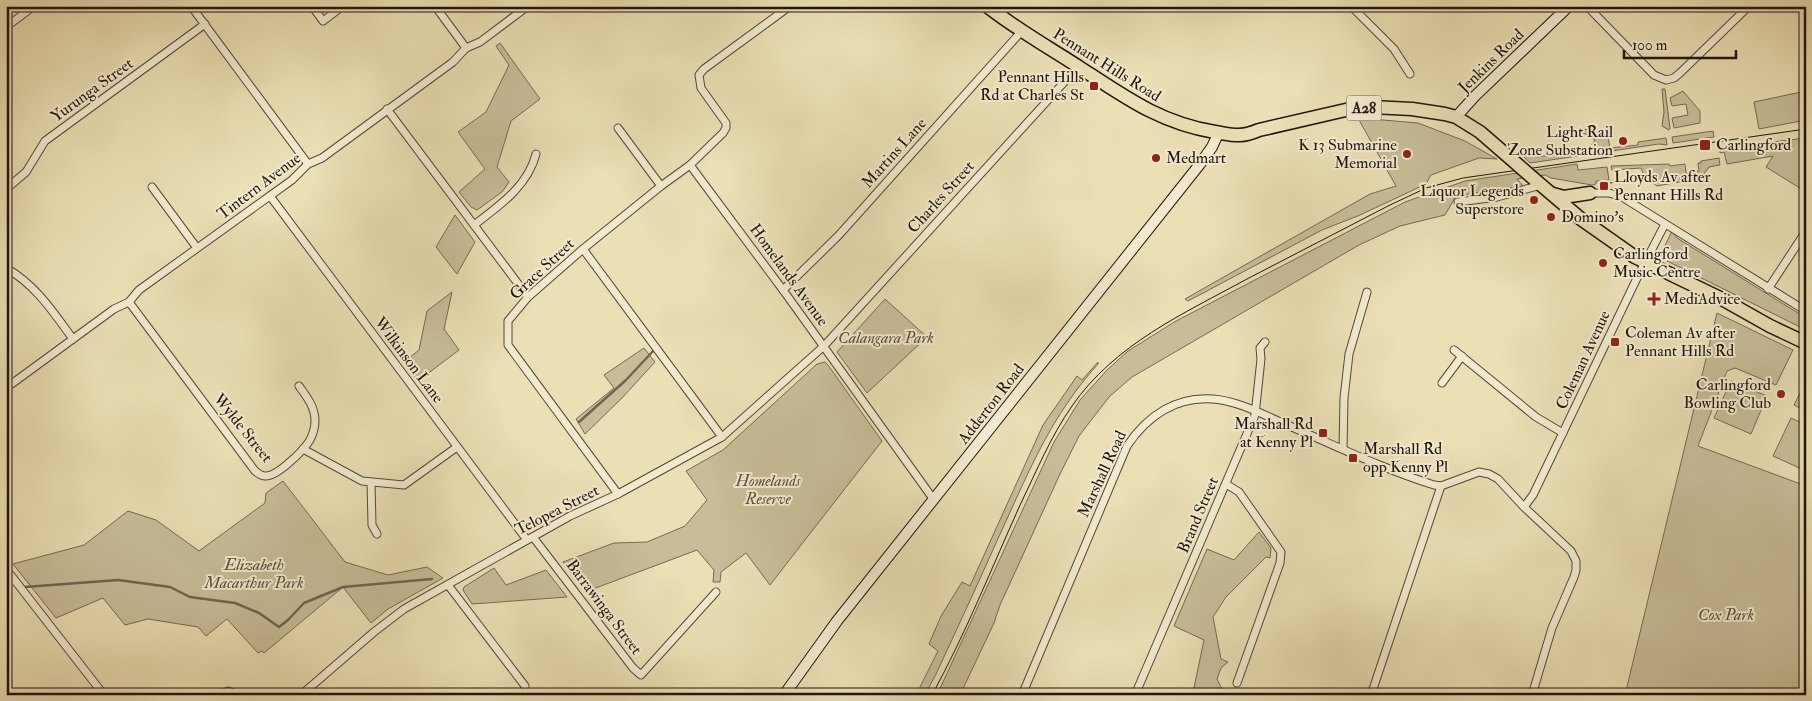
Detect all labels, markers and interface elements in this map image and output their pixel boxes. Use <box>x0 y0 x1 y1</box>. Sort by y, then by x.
street label: Pennant Hills Road <box>1049 24 1165 106</box>
street label: Jenkins Road <box>1453 25 1529 99</box>
scale bar <box>1624 28 1737 60</box>
text: 100 m <box>1632 36 1668 55</box>
street label: Yurunga Street <box>47 53 137 127</box>
place label: Pennant Hills Rd at Charles St <box>980 67 1084 105</box>
marker: Pennant Hills Rd at Charles St <box>1088 80 1100 92</box>
road number: A28 <box>1346 96 1382 120</box>
street label: Martins Lane <box>857 114 931 192</box>
place label: Light Rail Zone Substation <box>1508 122 1613 160</box>
place label: K 13 Submarine Memorial <box>1298 135 1397 173</box>
marker: Light Rail Zone Substation <box>1617 135 1629 147</box>
place label: Carlingford <box>1716 135 1791 155</box>
marker: Carlingford <box>1698 138 1712 152</box>
street label: Tintern Avenue <box>213 148 305 224</box>
place label: Medmart <box>1166 148 1226 168</box>
marker: K 13 Submarine Memorial <box>1401 148 1413 160</box>
marker: Medmart <box>1150 152 1162 164</box>
street label: Charles Street <box>903 157 979 237</box>
place label: Lloyds Av after Pennant Hills Rd <box>1614 167 1723 205</box>
marker: Lloyds Av after Pennant Hills Rd <box>1598 180 1610 192</box>
place label: Liquor Legends Superstore <box>1420 181 1524 220</box>
marker: Liquor Legends Superstore <box>1528 194 1540 206</box>
place label: Domino's <box>1561 207 1624 227</box>
marker: Domino's <box>1545 211 1557 223</box>
street label: Homelands Avenue <box>745 220 833 330</box>
street label: Grace Street <box>506 234 578 304</box>
place label: Carlingford Music Centre <box>1613 244 1701 282</box>
marker: Carlingford Music Centre <box>1597 257 1609 269</box>
place label: MediAdvice <box>1664 289 1741 309</box>
marker: MediAdvice <box>1648 293 1660 305</box>
street label: Coleman Avenue <box>1551 307 1615 413</box>
street label: Wilkinson Lane <box>369 312 448 407</box>
place label: Coleman Av after Pennant Hills Rd <box>1625 323 1735 361</box>
park label: Calangara Park <box>838 328 934 348</box>
marker: Coleman Av after Pennant Hills Rd <box>1609 336 1621 348</box>
street label: Adderton Road <box>953 360 1029 449</box>
place label: Carlingford Bowling Club <box>1683 375 1771 413</box>
marker: Carlingford Bowling Club <box>1775 388 1787 400</box>
street label: Wylde Street <box>208 389 277 467</box>
place label: Marshall Rd at Kenny Pl <box>1234 414 1313 452</box>
street label: Marshall Road <box>1073 427 1131 521</box>
marker: Marshall Rd at Kenny Pl <box>1317 427 1329 439</box>
place label: Marshall Rd opp Kenny Pl <box>1363 439 1448 478</box>
marker: Marshall Rd opp Kenny Pl <box>1347 452 1359 464</box>
park label: Homelands Reserve <box>735 471 801 509</box>
street label: Brand Street <box>1173 474 1223 556</box>
street label: Telopea Street <box>512 480 603 541</box>
park label: Elizabeth Macarthur Park <box>203 555 304 593</box>
street label: Barrawinga Street <box>562 555 646 659</box>
park label: Cox Park <box>1698 605 1754 625</box>

